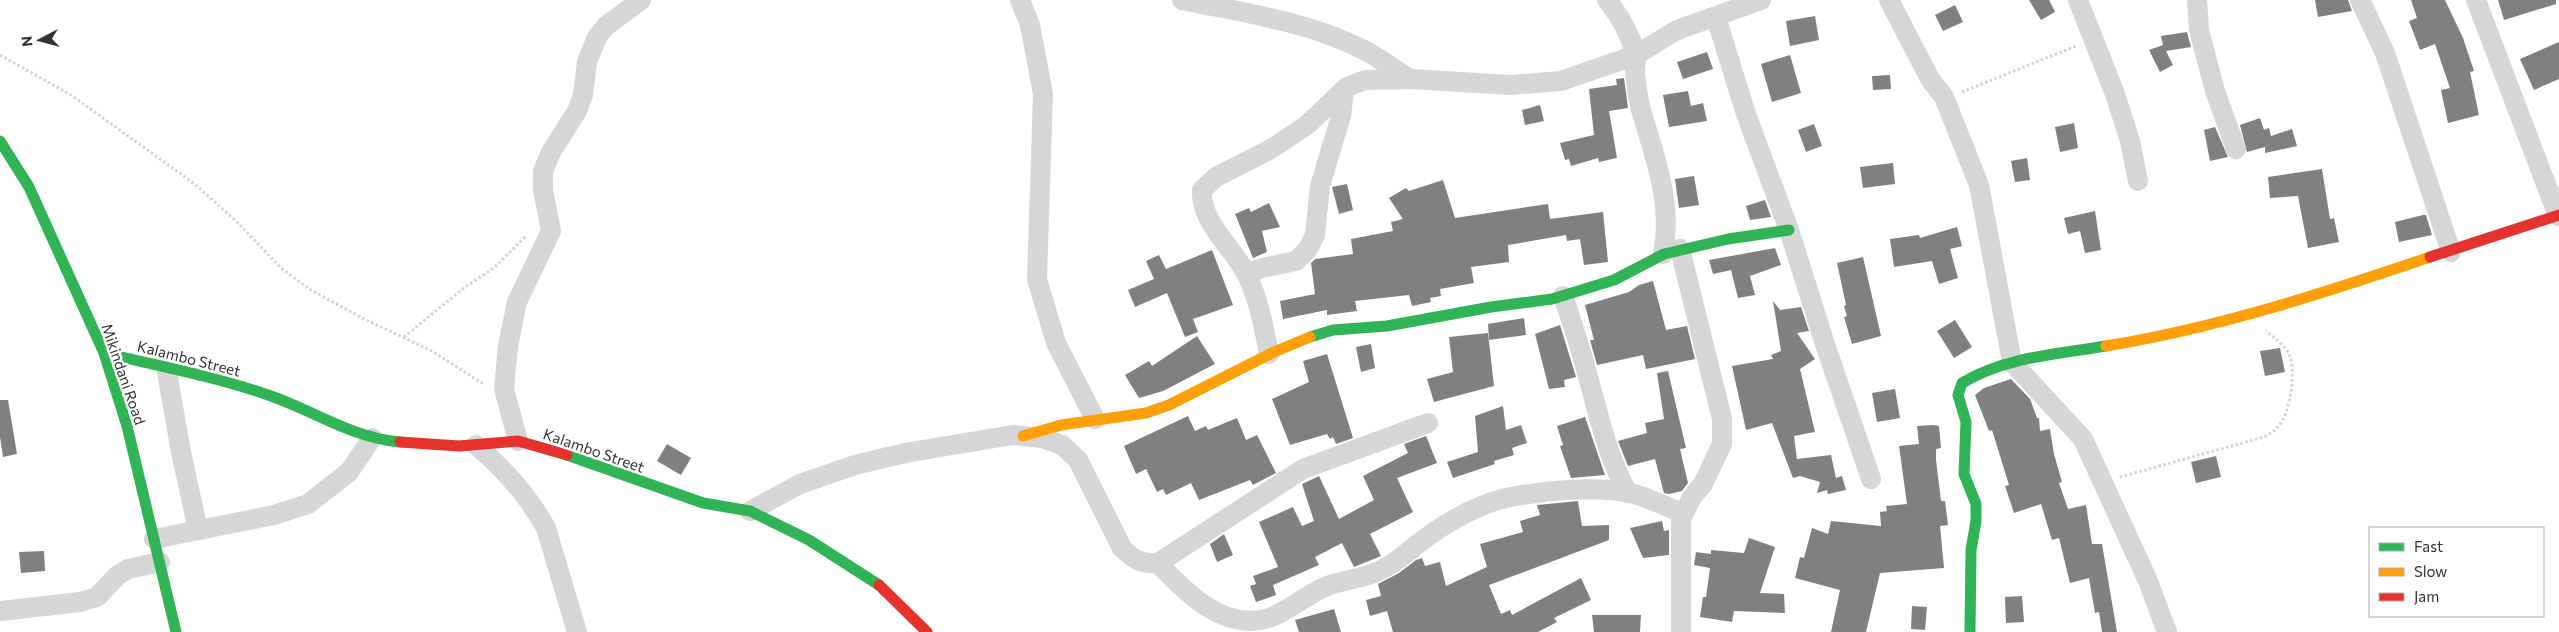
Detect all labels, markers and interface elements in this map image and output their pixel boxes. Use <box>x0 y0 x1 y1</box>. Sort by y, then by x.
north arrow <box>15 15 65 65</box>
text: N <box>18 35 36 48</box>
street label: Mikindani Road <box>98 321 150 427</box>
street label: Kalambo Street <box>136 336 242 380</box>
street label: Kalambo Street <box>541 424 647 476</box>
legend <box>2369 527 2544 617</box>
text: Fast <box>2414 537 2443 555</box>
text: Slow <box>2414 562 2447 580</box>
text: Jam <box>2414 587 2439 605</box>

